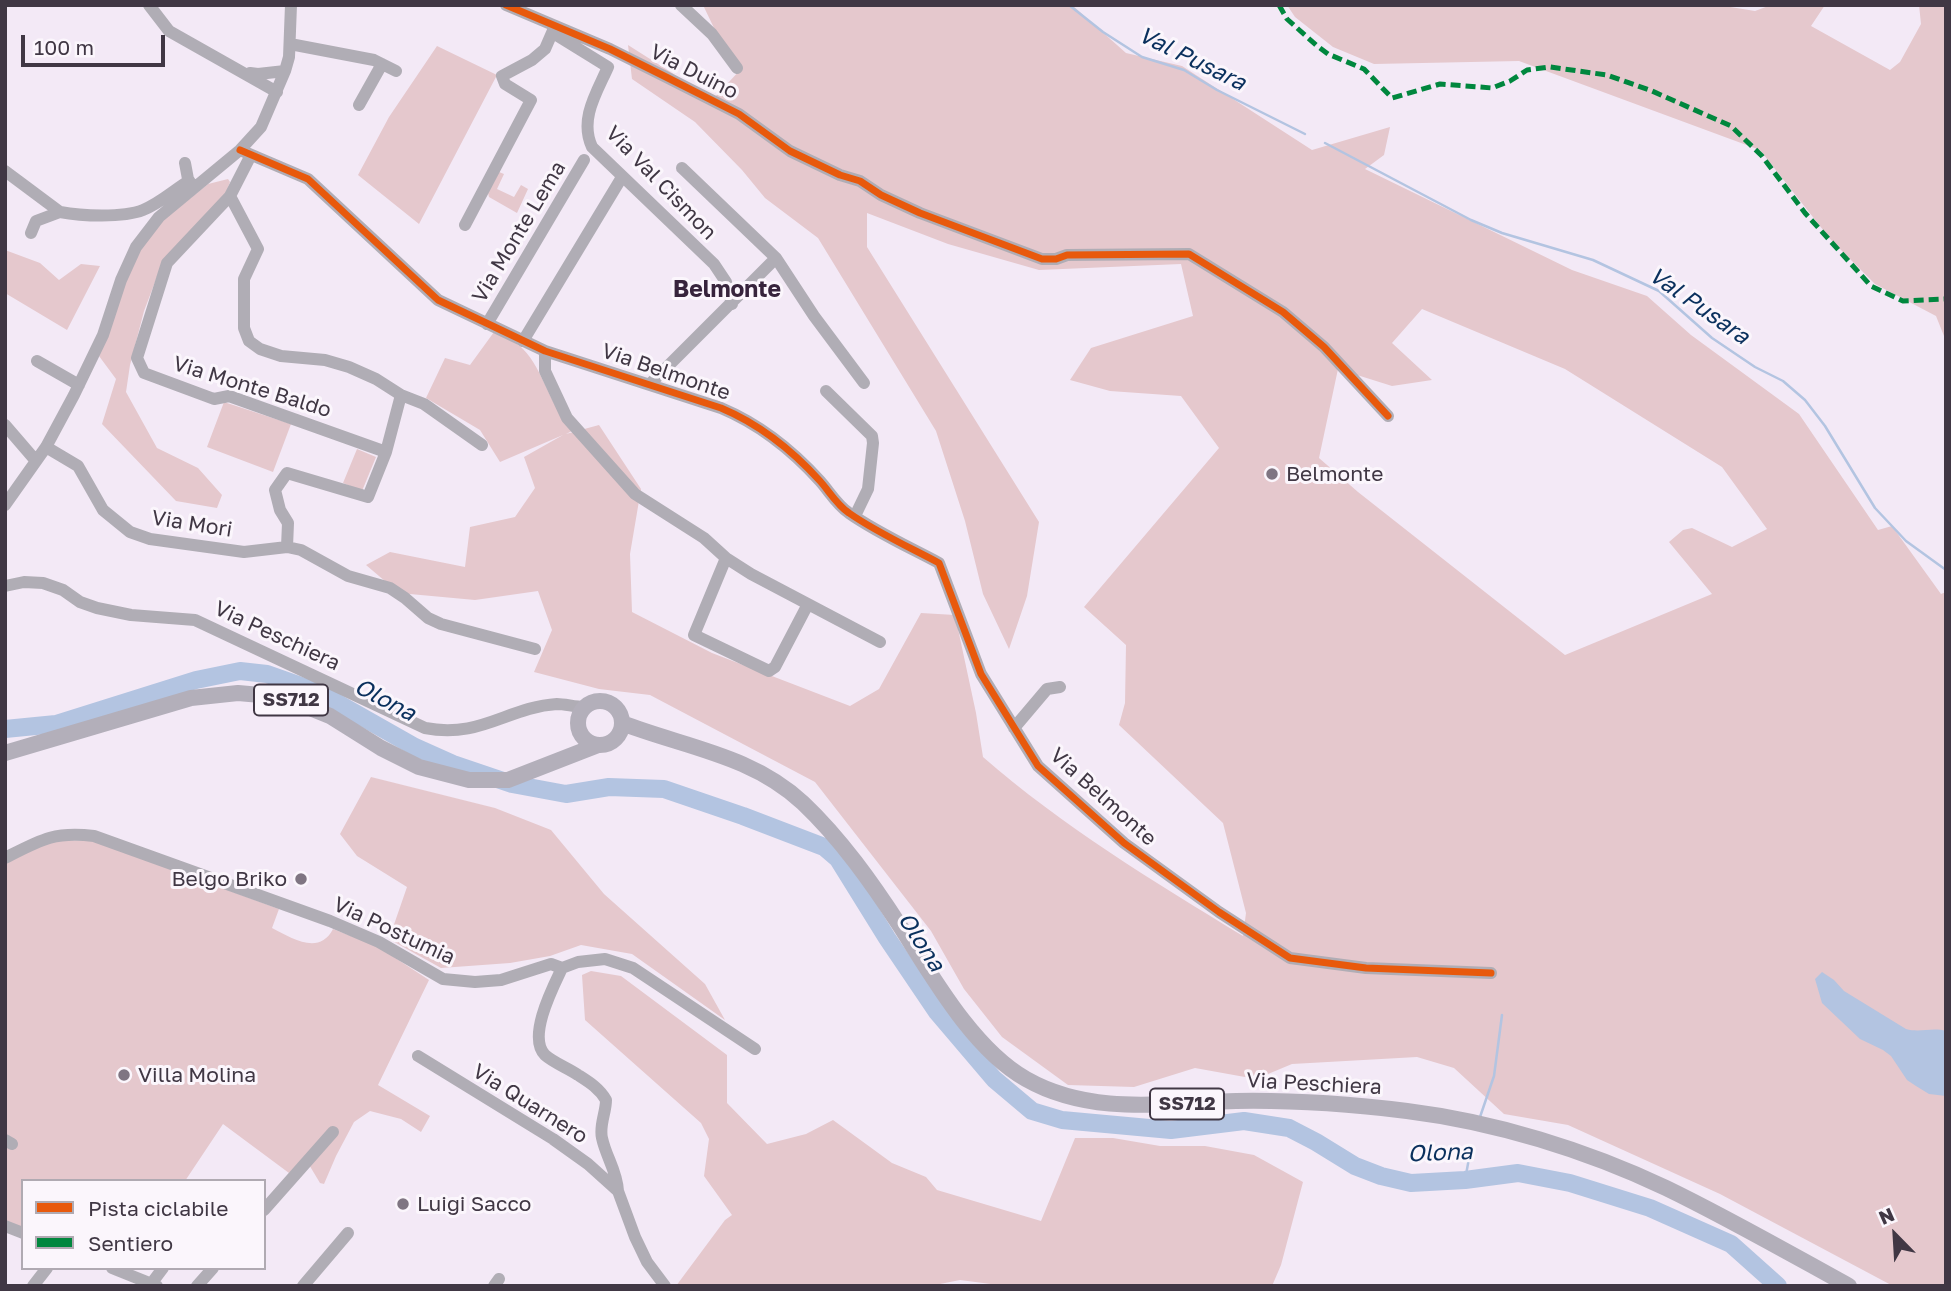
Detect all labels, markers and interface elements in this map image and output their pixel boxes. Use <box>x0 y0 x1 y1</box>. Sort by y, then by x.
scale bar <box>24 21 168 65</box>
water label: Val Pusara <box>1134 21 1250 97</box>
text: 100 m <box>34 34 94 60</box>
street label: Via Duino <box>646 39 742 105</box>
street label: Via Val Cismon <box>600 121 722 245</box>
street label: Via Monte Lema <box>467 157 571 307</box>
water label: Val Pusara <box>1644 261 1754 351</box>
district label: Belmonte <box>673 276 781 304</box>
street label: Via Belmonte <box>598 338 734 406</box>
street label: Via Monte Baldo <box>170 351 334 423</box>
place label: Belmonte <box>1286 461 1383 487</box>
marker: Belmonte <box>1264 466 1280 482</box>
street label: Via Mori <box>150 505 234 543</box>
street label: Via Peschiera <box>210 596 344 676</box>
water label: Olona <box>350 673 420 727</box>
road number: SS712 <box>254 684 328 716</box>
street label: Via Belmonte <box>1045 743 1161 851</box>
place label: Belgo Briko <box>172 866 287 892</box>
marker: Belgo Briko <box>293 871 309 887</box>
street label: Via Postumia <box>329 892 459 970</box>
water label: Olona <box>892 907 950 977</box>
street label: Via Quarnero <box>468 1059 592 1149</box>
place label: Villa Molina <box>138 1062 256 1088</box>
marker: Villa Molina <box>116 1067 132 1083</box>
street label: Via Peschiera <box>1246 1068 1382 1100</box>
road number: SS712 <box>1150 1088 1224 1120</box>
water label: Olona <box>1407 1138 1473 1168</box>
legend <box>21 1179 266 1270</box>
place label: Luigi Sacco <box>417 1191 531 1217</box>
text: Pista ciclabile <box>88 1195 228 1221</box>
marker: Luigi Sacco <box>395 1196 411 1212</box>
north arrow <box>1860 1200 1930 1270</box>
text: N <box>1875 1202 1898 1229</box>
text: Sentiero <box>88 1230 173 1256</box>

